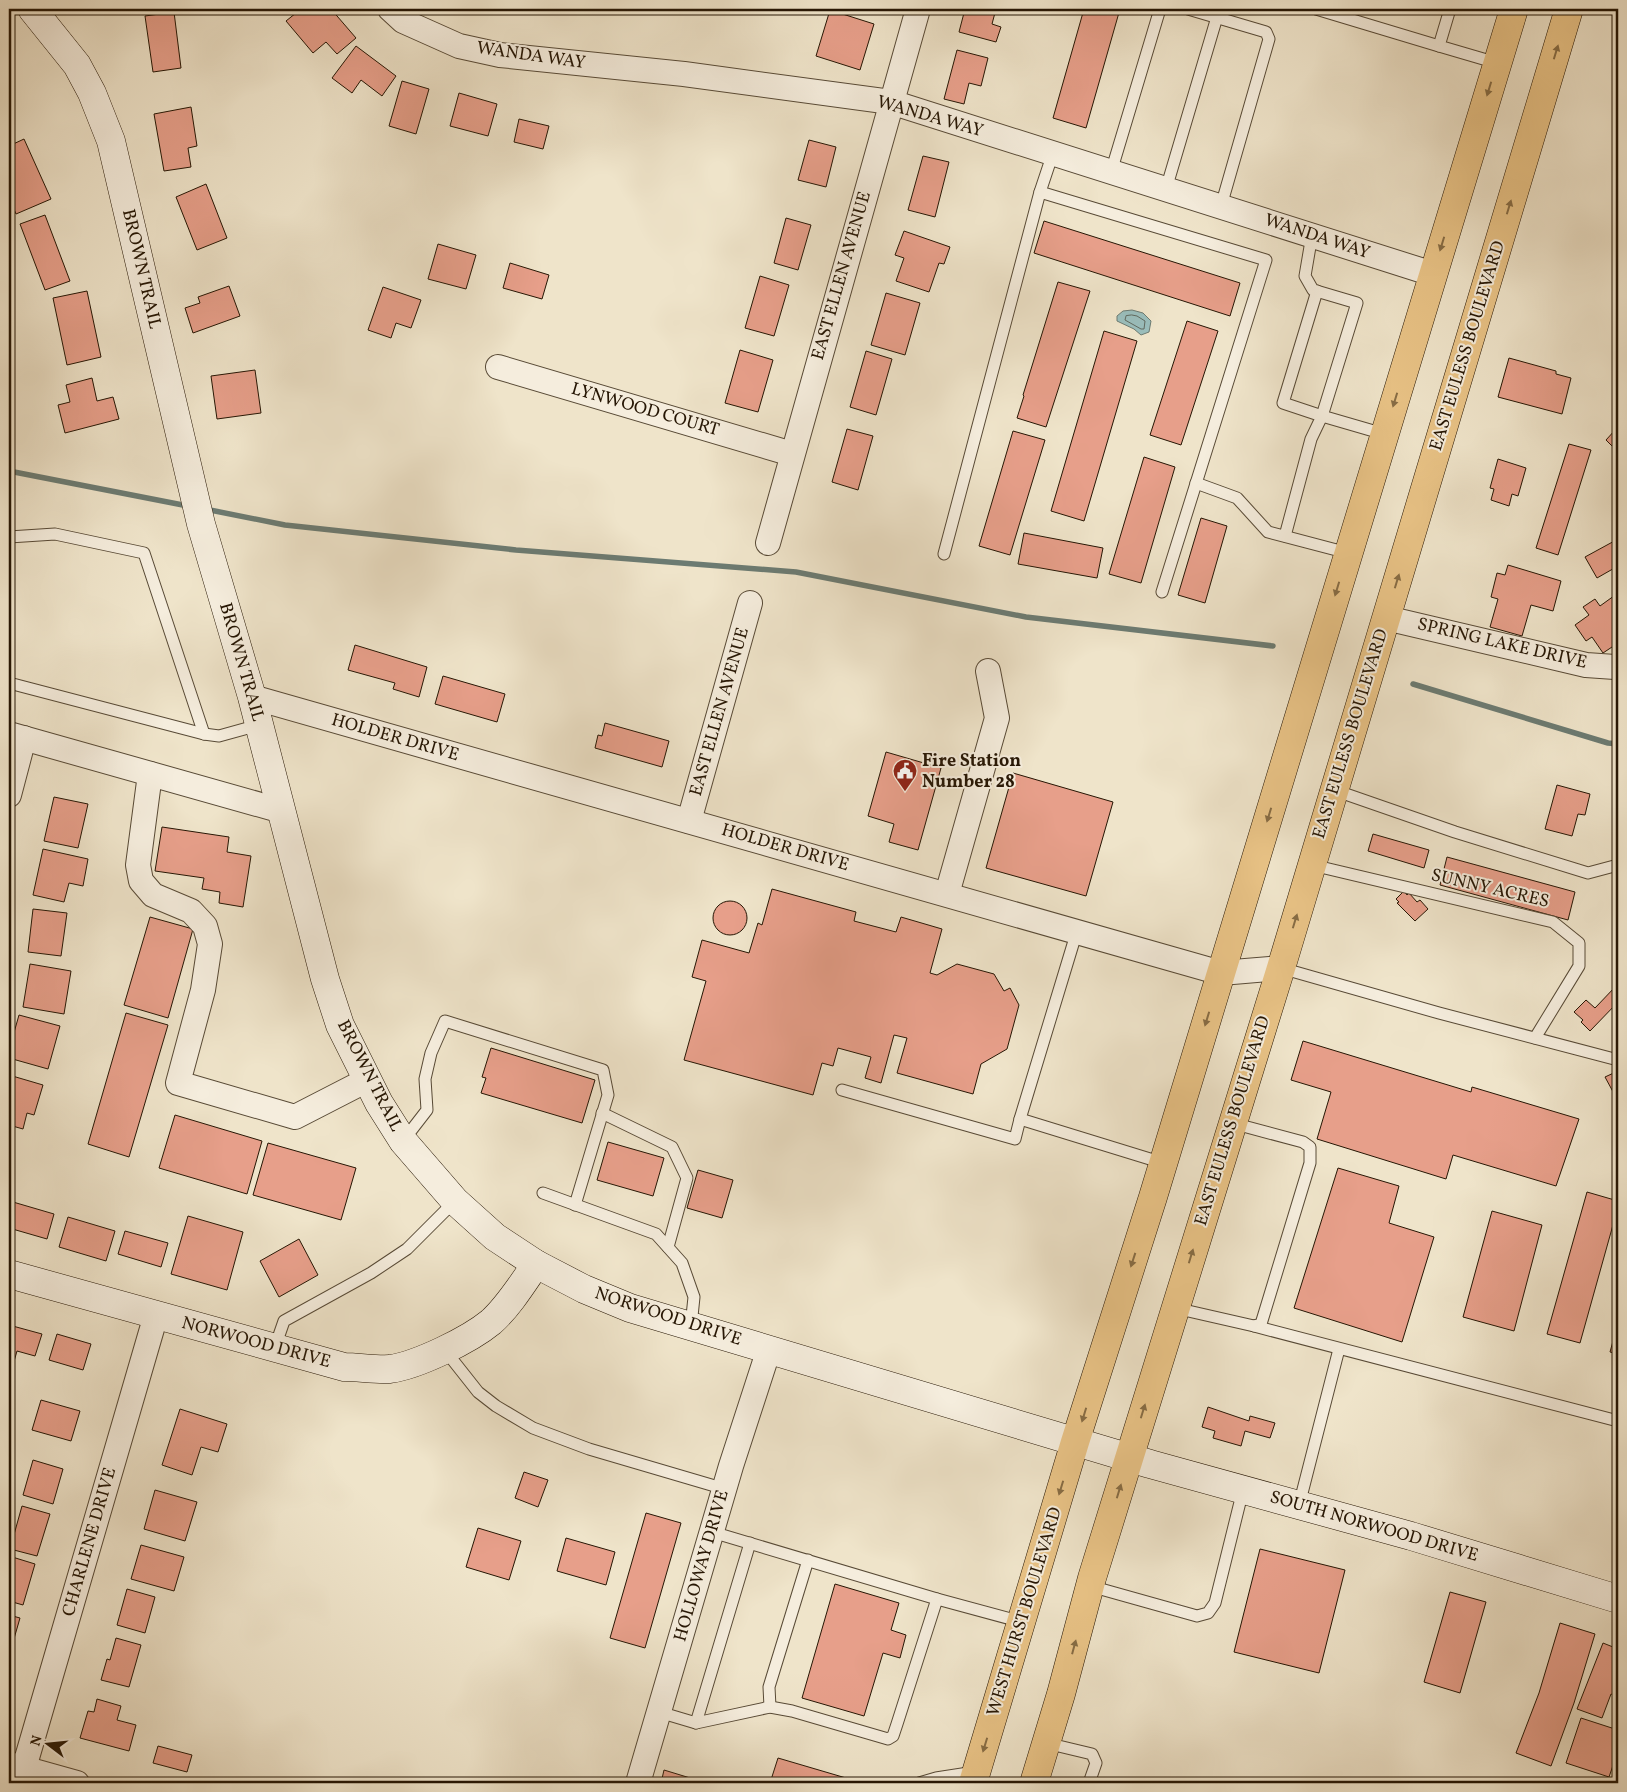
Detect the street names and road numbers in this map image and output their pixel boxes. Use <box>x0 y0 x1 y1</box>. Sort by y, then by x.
street label: WANDA WAY <box>475 36 587 76</box>
street label: WANDA WAY <box>874 90 986 144</box>
street label: EAST ELLEN AVENUE <box>806 189 878 363</box>
street label: BROWN TRAIL <box>115 207 167 331</box>
street label: WANDA WAY <box>1261 208 1373 266</box>
street label: EAST EULESS BOULEVARD <box>1424 238 1512 454</box>
street label: LYNWOOD COURT <box>568 377 723 443</box>
street label: BROWN TRAIL <box>212 600 270 724</box>
street label: SPRING LAKE DRIVE <box>1415 612 1590 676</box>
street label: EAST ELLEN AVENUE <box>684 625 756 799</box>
street label: EAST EULESS BOULEVARD <box>1307 626 1395 842</box>
street label: HOLDER DRIVE <box>328 708 462 768</box>
street label: HOLDER DRIVE <box>718 818 852 878</box>
street label: SUNNY ACRES <box>1429 863 1551 915</box>
street label: EAST EULESS BOULEVARD <box>1189 1013 1277 1229</box>
street label: BROWN TRAIL <box>330 1016 408 1136</box>
street label: NORWOOD DRIVE <box>591 1281 745 1353</box>
street label: NORWOOD DRIVE <box>179 1311 333 1375</box>
street label: CHARLENE DRIVE <box>57 1464 123 1619</box>
street label: SOUTH NORWOOD DRIVE <box>1267 1485 1481 1569</box>
street label: HOLLOWAY DRIVE <box>668 1487 736 1645</box>
street label: WEST HURST BOULEVARD <box>981 1504 1069 1720</box>

